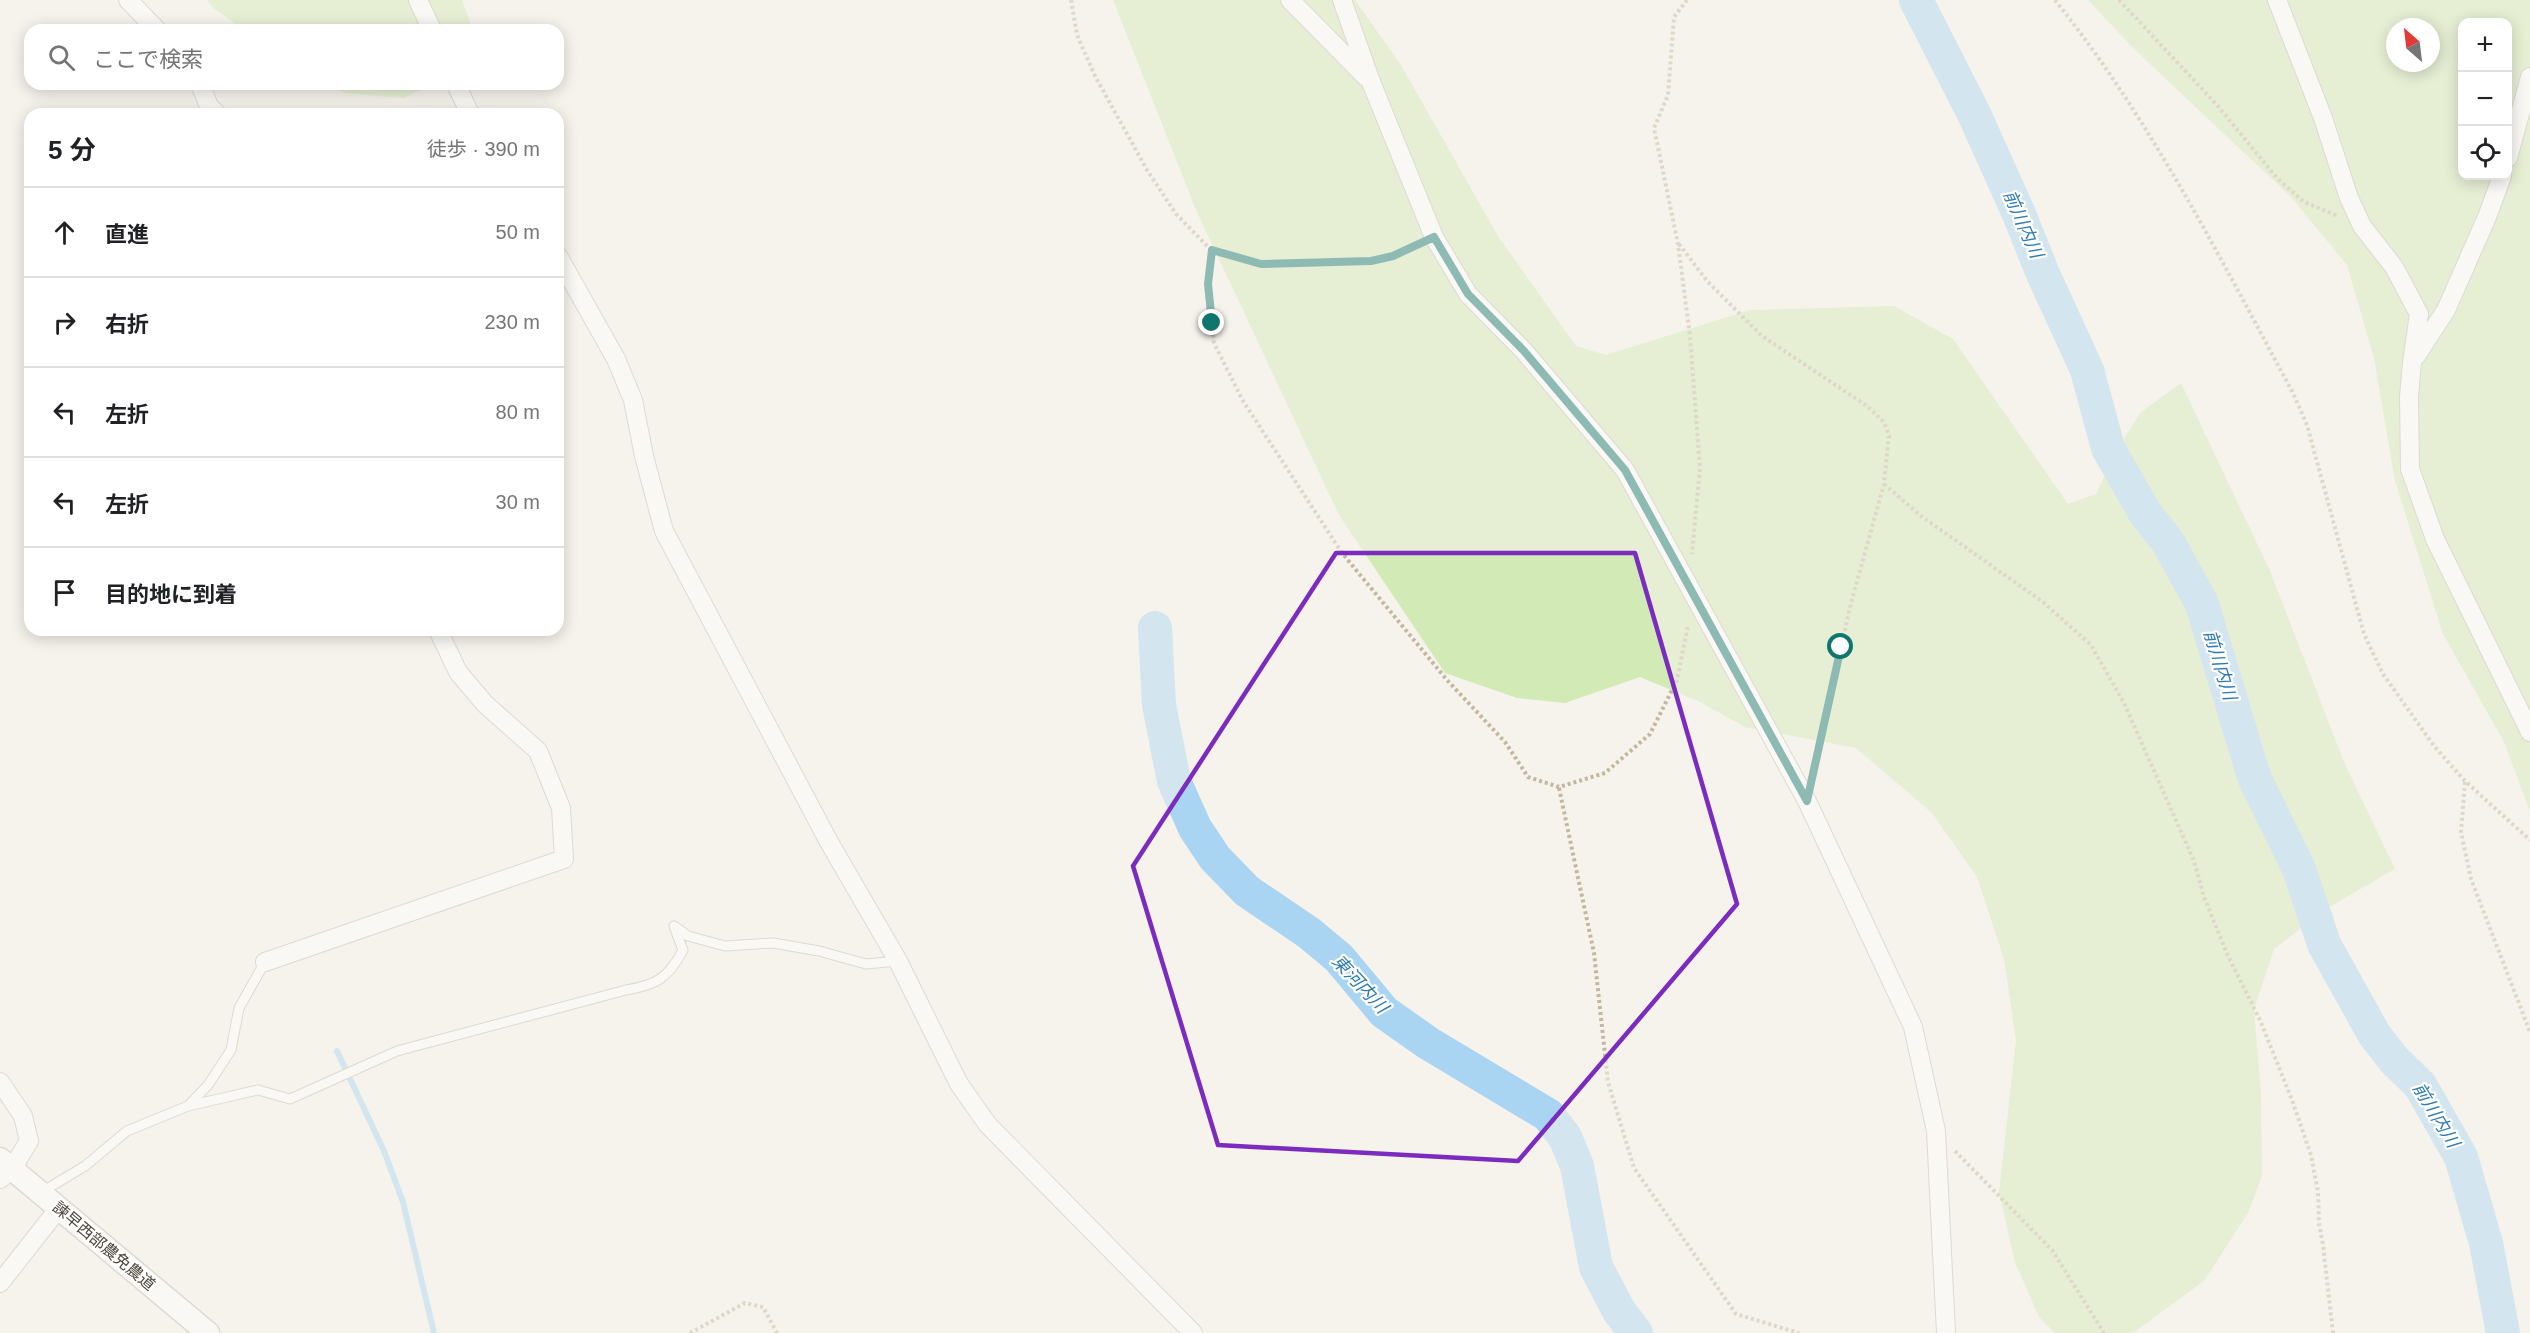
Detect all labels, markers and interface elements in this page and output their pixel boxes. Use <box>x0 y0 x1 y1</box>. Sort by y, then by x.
north arrow <box>2386 18 2440 72</box>
map controls <box>2458 18 2512 180</box>
button: + <box>2458 18 2512 72</box>
search box <box>24 24 564 90</box>
icon: search <box>45 41 78 74</box>
text: ここで検索 <box>93 47 203 72</box>
button: − <box>2458 72 2512 126</box>
button: locate <box>2458 126 2512 180</box>
text: 5 分 <box>48 135 96 165</box>
text: 徒歩 · 390 m <box>427 138 540 160</box>
water label: 前川内川 <box>1999 187 2048 263</box>
icon: ahead <box>48 216 81 249</box>
text: 50 m <box>496 221 540 243</box>
text: 直進 <box>105 222 149 247</box>
icon: right <box>48 306 81 339</box>
route end <box>1198 309 1224 335</box>
text: 230 m <box>484 311 540 333</box>
text: 右折 <box>105 312 149 337</box>
icon: left <box>48 396 81 429</box>
text: 80 m <box>496 401 540 423</box>
text: 左折 <box>105 402 149 427</box>
icon: left <box>48 486 81 519</box>
text: 30 m <box>496 491 540 513</box>
text: 左折 <box>105 492 149 517</box>
icon: arrive <box>48 576 81 609</box>
text: 目的地に到着 <box>105 582 237 607</box>
water label: 前川内川 <box>2200 628 2241 704</box>
route start <box>1827 633 1853 659</box>
water label: 東河内川 <box>1328 951 1393 1019</box>
water label: 前川内川 <box>2409 1079 2464 1153</box>
street label: 諫早西部農免農道 <box>50 1198 158 1294</box>

